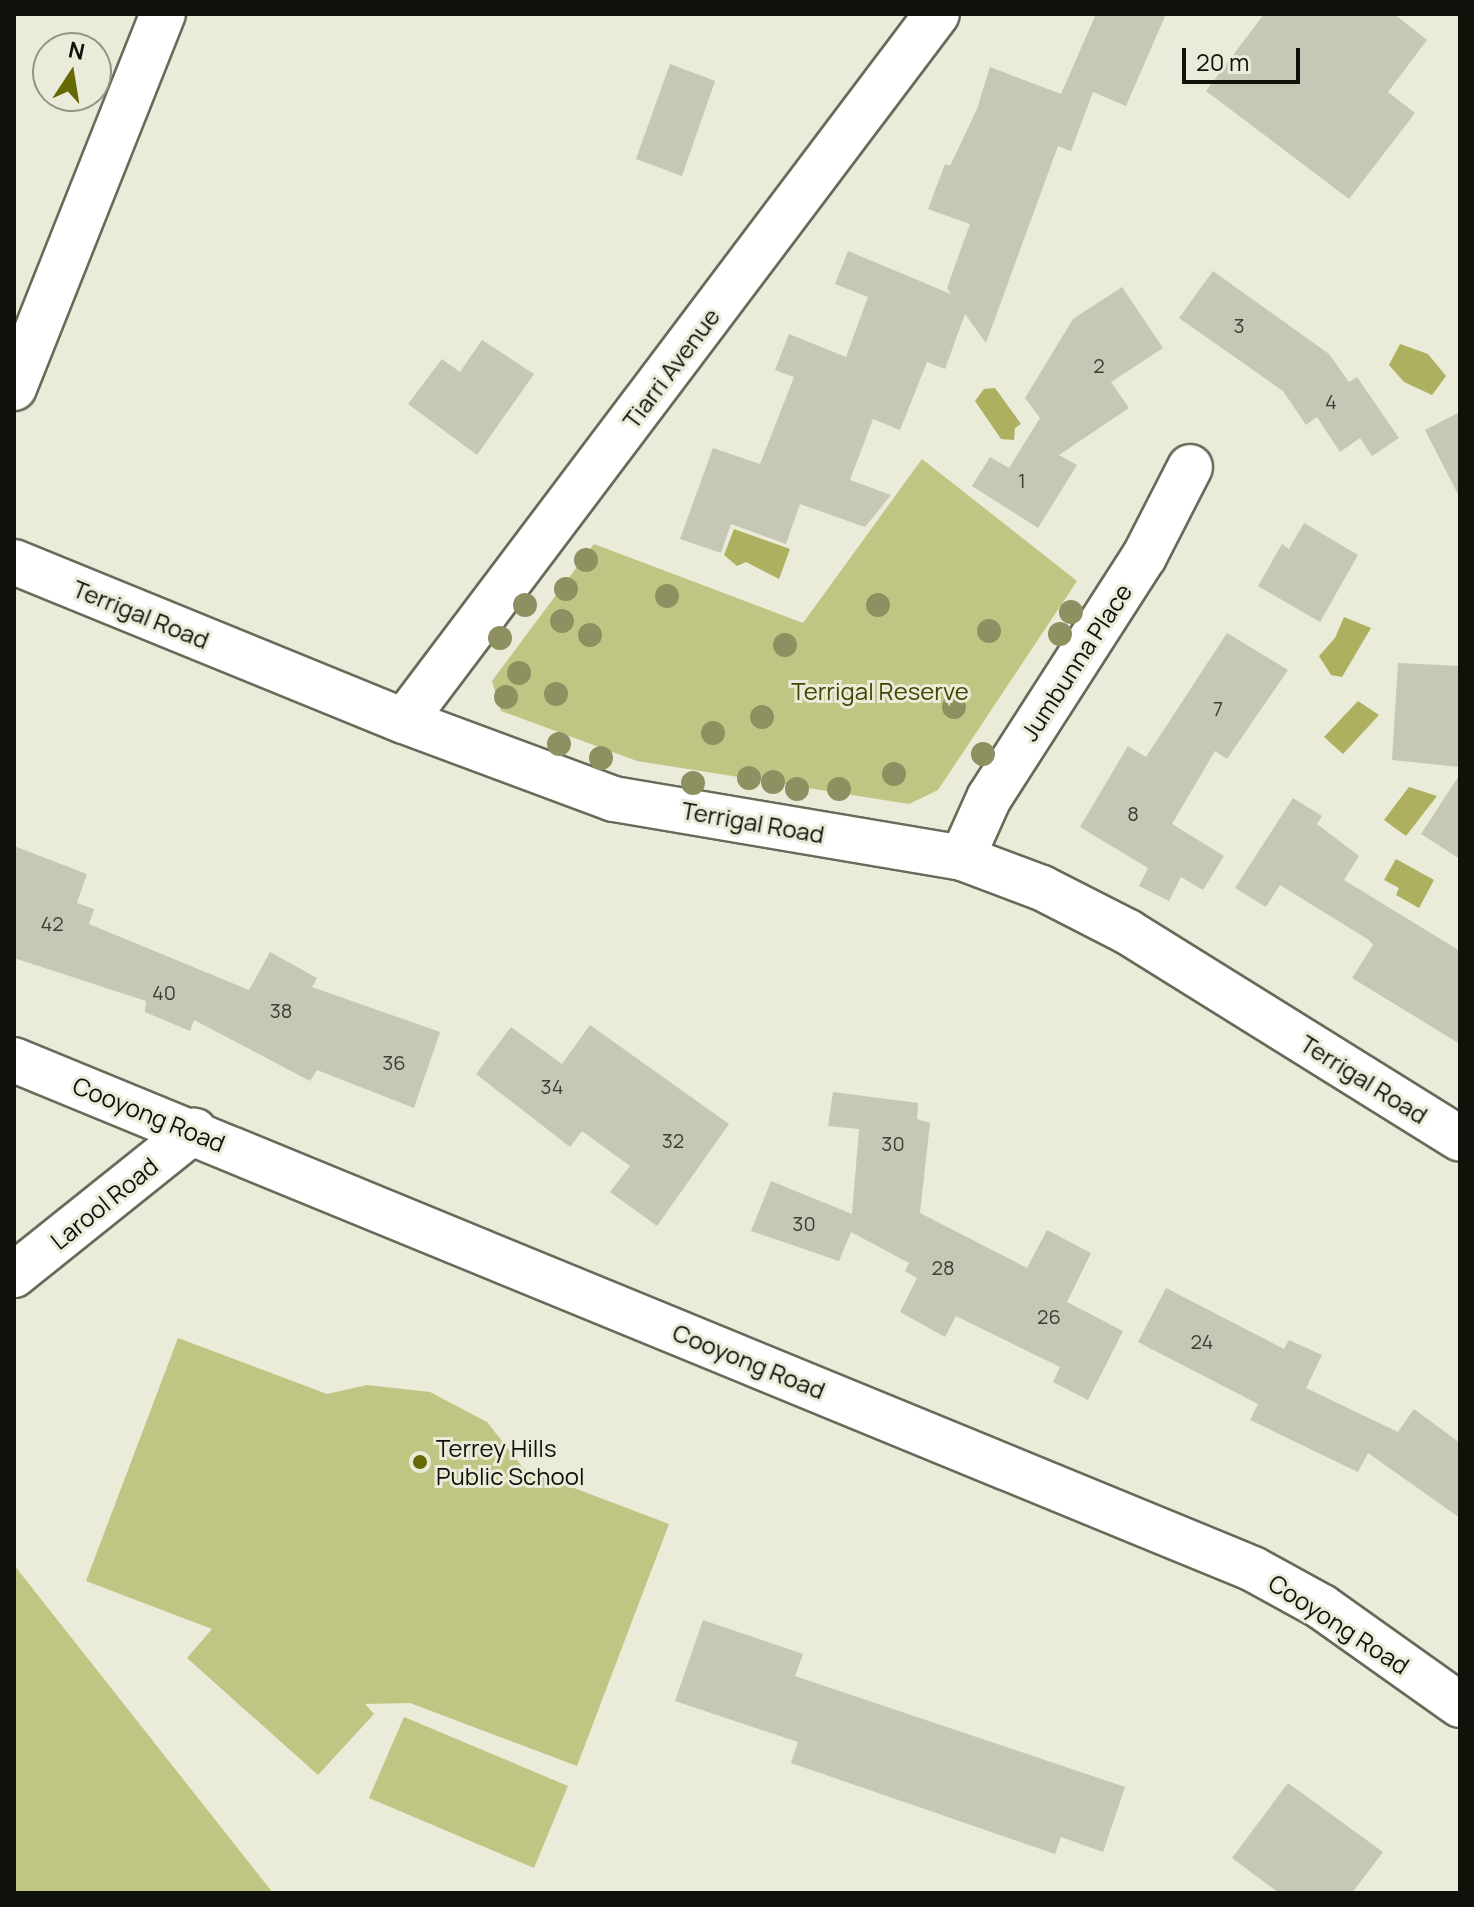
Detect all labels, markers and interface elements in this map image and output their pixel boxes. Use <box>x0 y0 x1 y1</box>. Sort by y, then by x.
north arrow <box>32 32 112 112</box>
scale bar <box>1186 32 1304 82</box>
text: N <box>66 34 87 67</box>
text: 20 m <box>1196 45 1249 78</box>
street label: Tiarri Avenue <box>616 302 726 434</box>
house number: 3 <box>1233 313 1245 337</box>
house number: 2 <box>1093 353 1105 377</box>
house number: 4 <box>1325 389 1337 413</box>
house number: 1 <box>1018 468 1026 492</box>
street label: Terrigal Road <box>69 574 213 654</box>
street label: Jumbunna Place <box>1015 578 1137 746</box>
park label: Terrigal Reserve <box>791 677 969 705</box>
house number: 7 <box>1213 696 1223 720</box>
street label: Terrigal Road <box>680 795 826 849</box>
house number: 8 <box>1127 801 1139 825</box>
house number: 42 <box>40 911 64 935</box>
house number: 40 <box>152 980 176 1004</box>
house number: 38 <box>270 998 292 1022</box>
street label: Terrigal Road <box>1295 1029 1433 1129</box>
house number: 36 <box>382 1050 406 1074</box>
street label: Cooyong Road <box>69 1070 229 1158</box>
house number: 34 <box>541 1074 563 1098</box>
house number: 32 <box>662 1128 684 1152</box>
house number: 30 <box>881 1131 905 1155</box>
street label: Larool Road <box>45 1151 163 1255</box>
house number: 30 <box>792 1211 816 1235</box>
house number: 28 <box>931 1255 955 1279</box>
house number: 26 <box>1037 1304 1061 1328</box>
street label: Cooyong Road <box>669 1317 829 1405</box>
house number: 24 <box>1191 1329 1213 1353</box>
place label: Terrey Hills Public School <box>436 1434 585 1490</box>
marker: Terrey Hills Public School <box>411 1453 429 1471</box>
street label: Cooyong Road <box>1263 1568 1415 1680</box>

